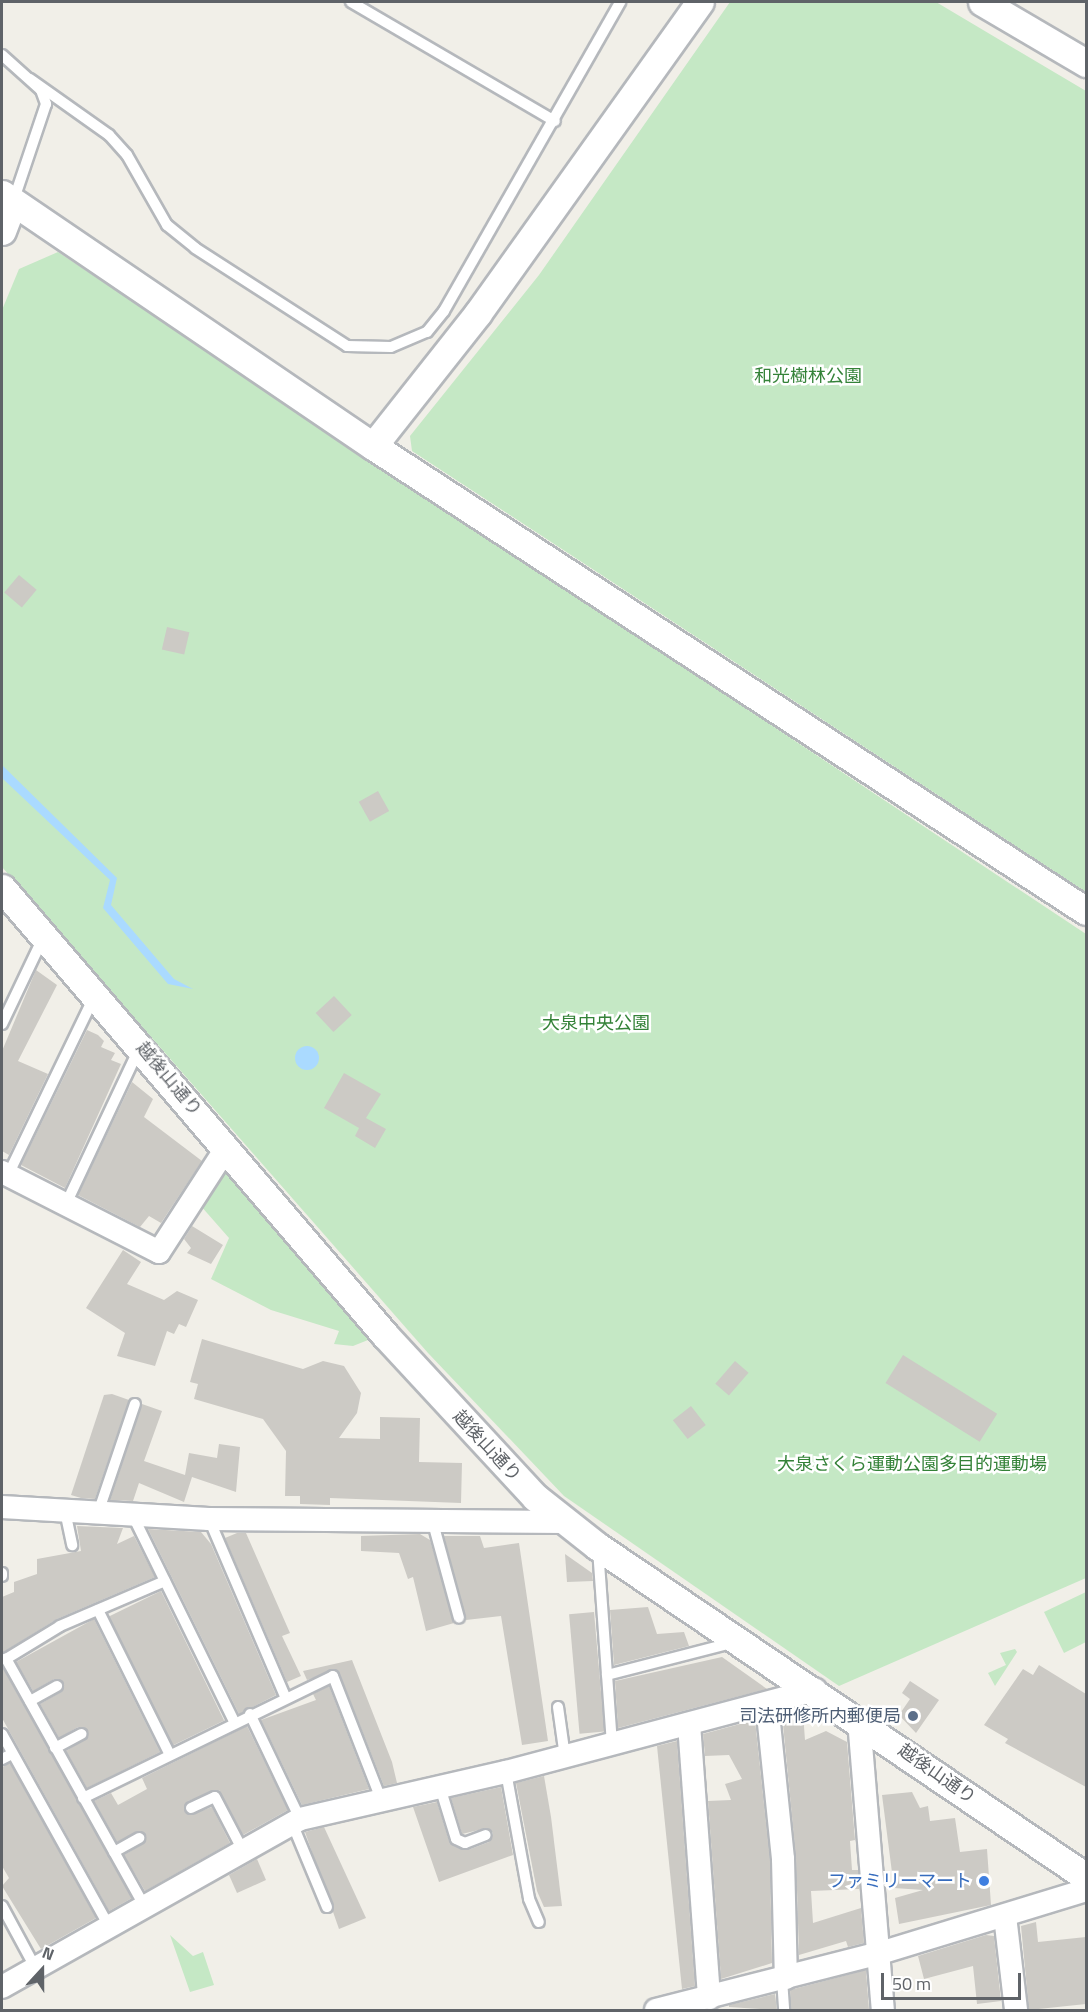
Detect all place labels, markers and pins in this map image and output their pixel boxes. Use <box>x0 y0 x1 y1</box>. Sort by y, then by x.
place label: 司法研修所内郵便局 <box>739 1705 901 1727</box>
marker: 司法研修所内郵便局 <box>906 1709 920 1723</box>
place label: ファミリーマート <box>828 1870 972 1892</box>
marker: ファミリーマート <box>977 1874 991 1888</box>

